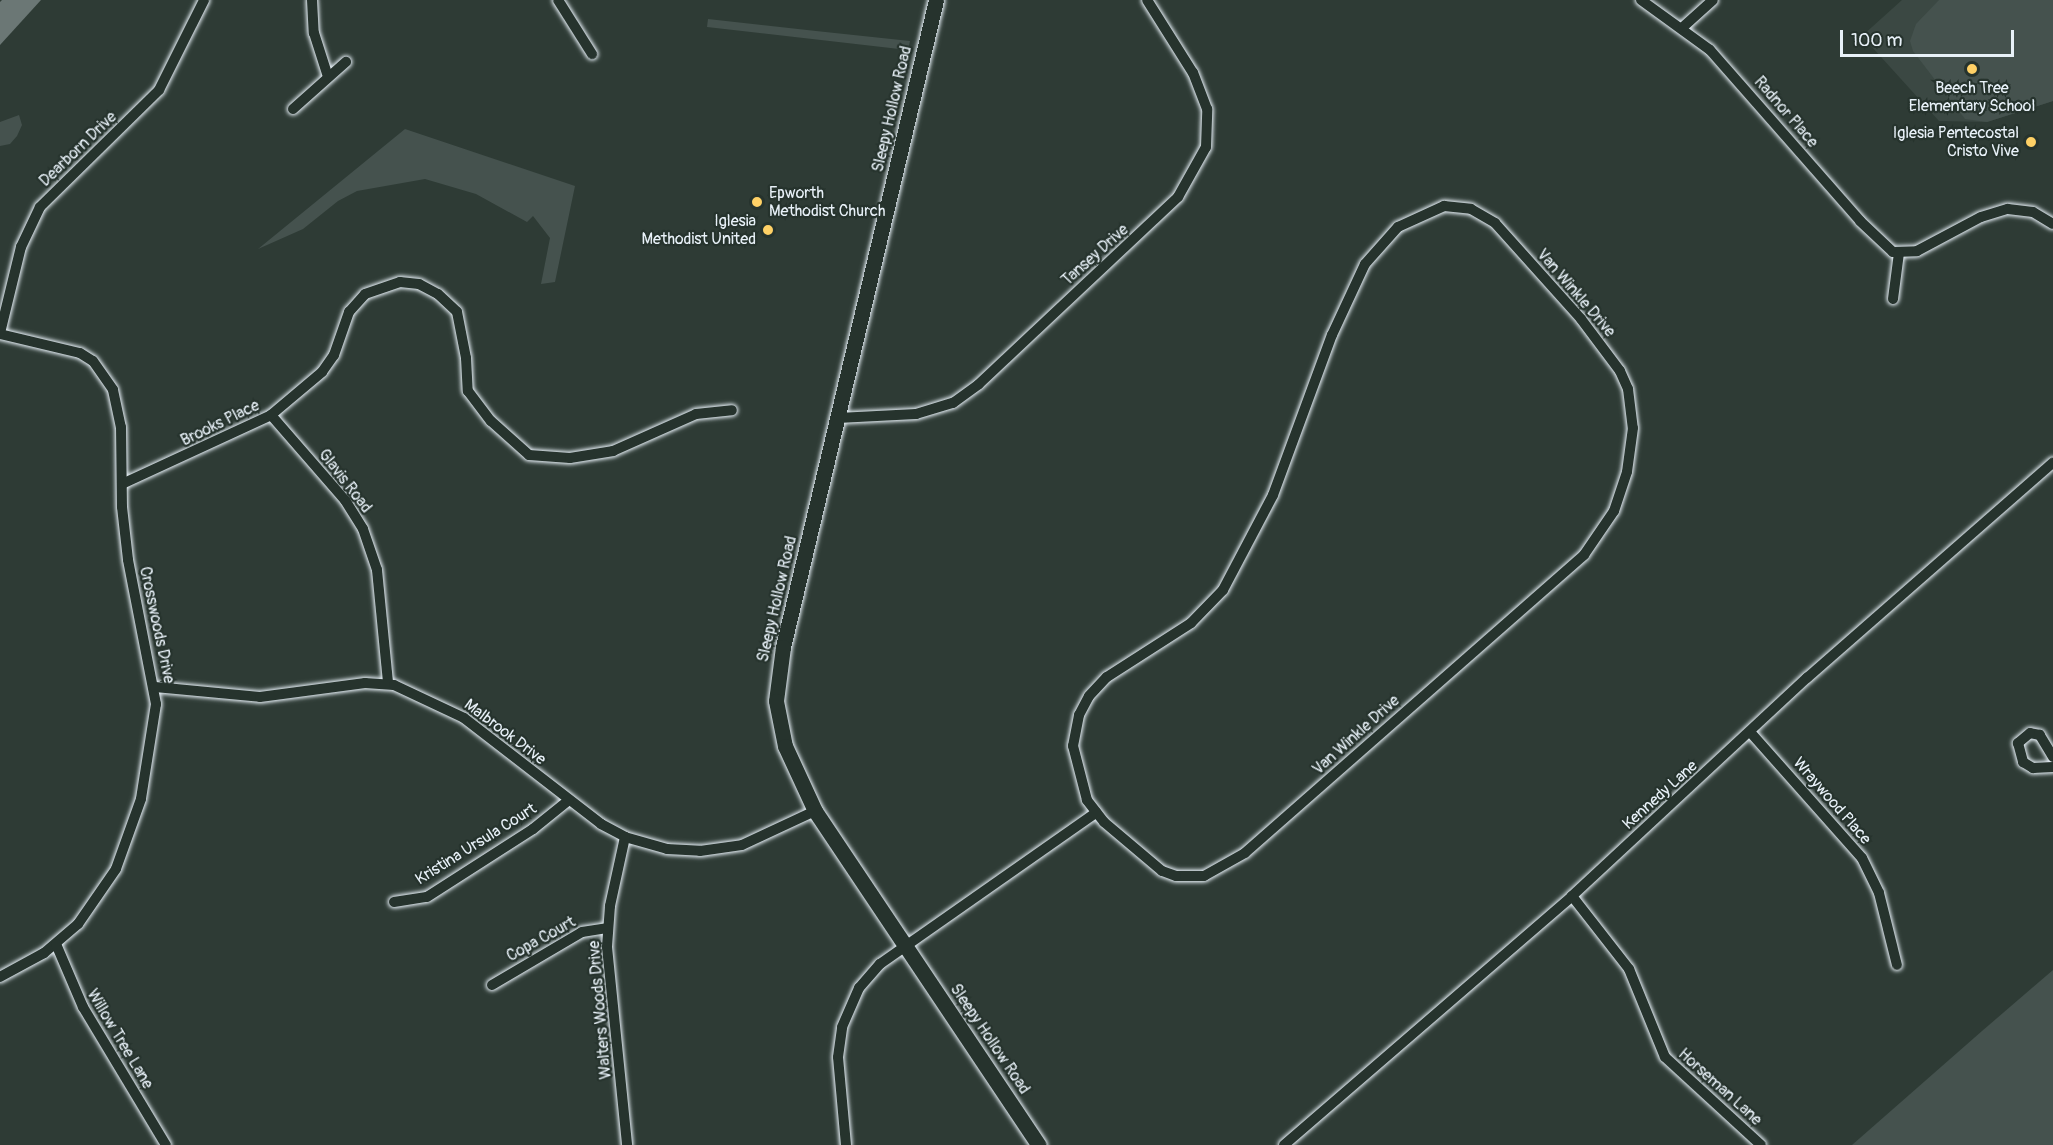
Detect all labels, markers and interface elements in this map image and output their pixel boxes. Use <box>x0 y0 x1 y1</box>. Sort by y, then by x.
scale bar <box>1843 18 2017 56</box>
text: 100 m <box>1851 29 1903 52</box>
street label: Sleepy Hollow Road <box>868 44 916 174</box>
marker: Beech Tree Elementary School <box>1965 62 1979 76</box>
street label: Radnor Place <box>1750 73 1822 151</box>
place label: Beech Tree Elementary School <box>1909 78 2035 116</box>
street label: Dearborn Drive <box>35 107 121 191</box>
place label: Iglesia Pentecostal Cristo Vive <box>1893 123 2019 161</box>
marker: Iglesia Pentecostal Cristo Vive <box>2024 135 2038 149</box>
place label: Epworth Methodist Church <box>769 183 885 221</box>
marker: Epworth Methodist Church <box>750 195 764 209</box>
place label: Iglesia Methodist United <box>642 211 756 249</box>
street label: Tansey Drive <box>1058 220 1132 290</box>
marker: Iglesia Methodist United <box>761 223 775 237</box>
street label: Van Winkle Drive <box>1533 245 1619 341</box>
street label: Brooks Place <box>178 396 262 450</box>
street label: Glavis Road <box>314 445 376 517</box>
street label: Sleepy Hollow Road <box>753 534 801 664</box>
street label: Crosswoods Drive <box>135 565 179 685</box>
street label: Van Winkle Drive <box>1309 691 1403 779</box>
street label: Malbrook Drive <box>460 695 550 769</box>
street label: Wraywood Place <box>1789 754 1875 848</box>
street label: Kennedy Lane <box>1619 756 1701 834</box>
street label: Kristina Ursula Court <box>412 799 540 889</box>
street label: Copa Court <box>503 912 579 966</box>
street label: Walters Woods Drive <box>584 940 616 1080</box>
street label: Sleepy Hollow Road <box>946 980 1034 1098</box>
street label: Willow Tree Lane <box>83 986 157 1092</box>
street label: Horseman Lane <box>1674 1044 1766 1130</box>

